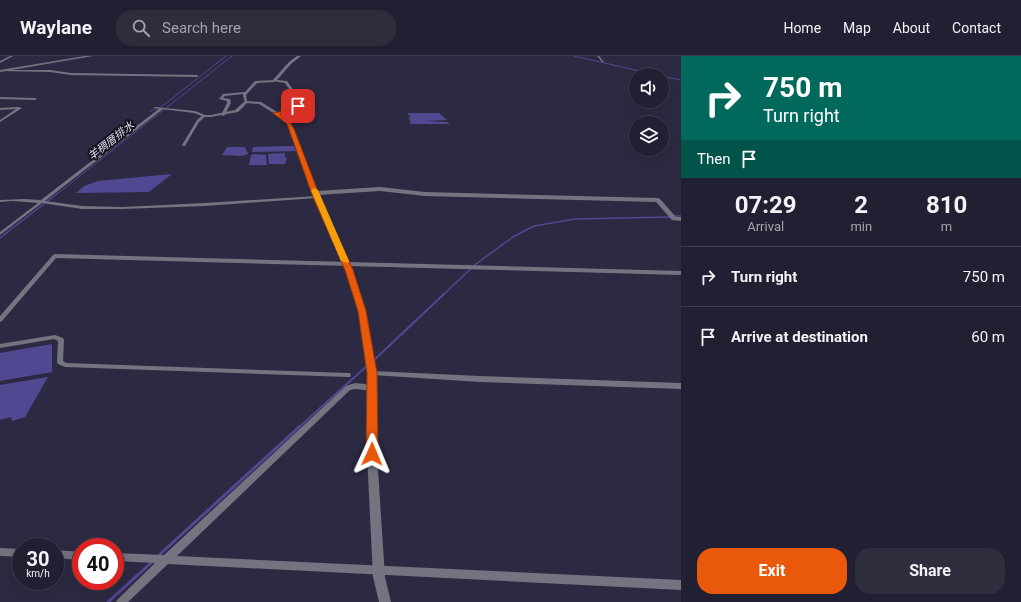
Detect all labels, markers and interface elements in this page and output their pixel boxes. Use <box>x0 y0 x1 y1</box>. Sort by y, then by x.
search box <box>116 10 396 46</box>
text: Waylane <box>20 16 92 39</box>
icon: search <box>130 17 152 39</box>
text: Search here <box>162 19 241 37</box>
text: Home <box>783 20 821 36</box>
text: Map <box>843 20 871 36</box>
text: About <box>893 20 930 36</box>
text: Contact <box>952 20 1001 36</box>
map controls <box>629 68 669 156</box>
button: sound <box>629 68 669 108</box>
text: 750 m <box>763 71 842 104</box>
icon: right <box>697 72 749 124</box>
pin <box>281 89 315 123</box>
icon: arrive <box>287 95 309 117</box>
text: Turn right <box>763 105 840 126</box>
button: layers <box>629 116 669 156</box>
water label: 羊稠厝排水 <box>85 118 137 163</box>
icon: arrive <box>738 148 760 170</box>
text: Then <box>697 150 730 168</box>
text: 07:29 <box>735 191 797 219</box>
text: 2 <box>854 191 868 219</box>
text: 810 <box>926 191 967 219</box>
text: Arrival <box>747 219 784 234</box>
text: min <box>850 219 872 234</box>
text: m <box>941 219 952 234</box>
icon: right <box>697 266 719 288</box>
text: Turn right <box>731 268 797 286</box>
text: 750 m <box>963 268 1005 286</box>
icon: arrive <box>697 326 719 348</box>
text: Arrive at destination <box>731 328 868 346</box>
text: 60 m <box>971 328 1005 346</box>
position arrow <box>351 433 393 475</box>
speed limit sign: 40 <box>72 538 124 590</box>
text: 30 <box>27 547 49 571</box>
button: Exit <box>697 548 847 594</box>
button: Share <box>855 548 1005 594</box>
text: km/h <box>26 568 50 579</box>

